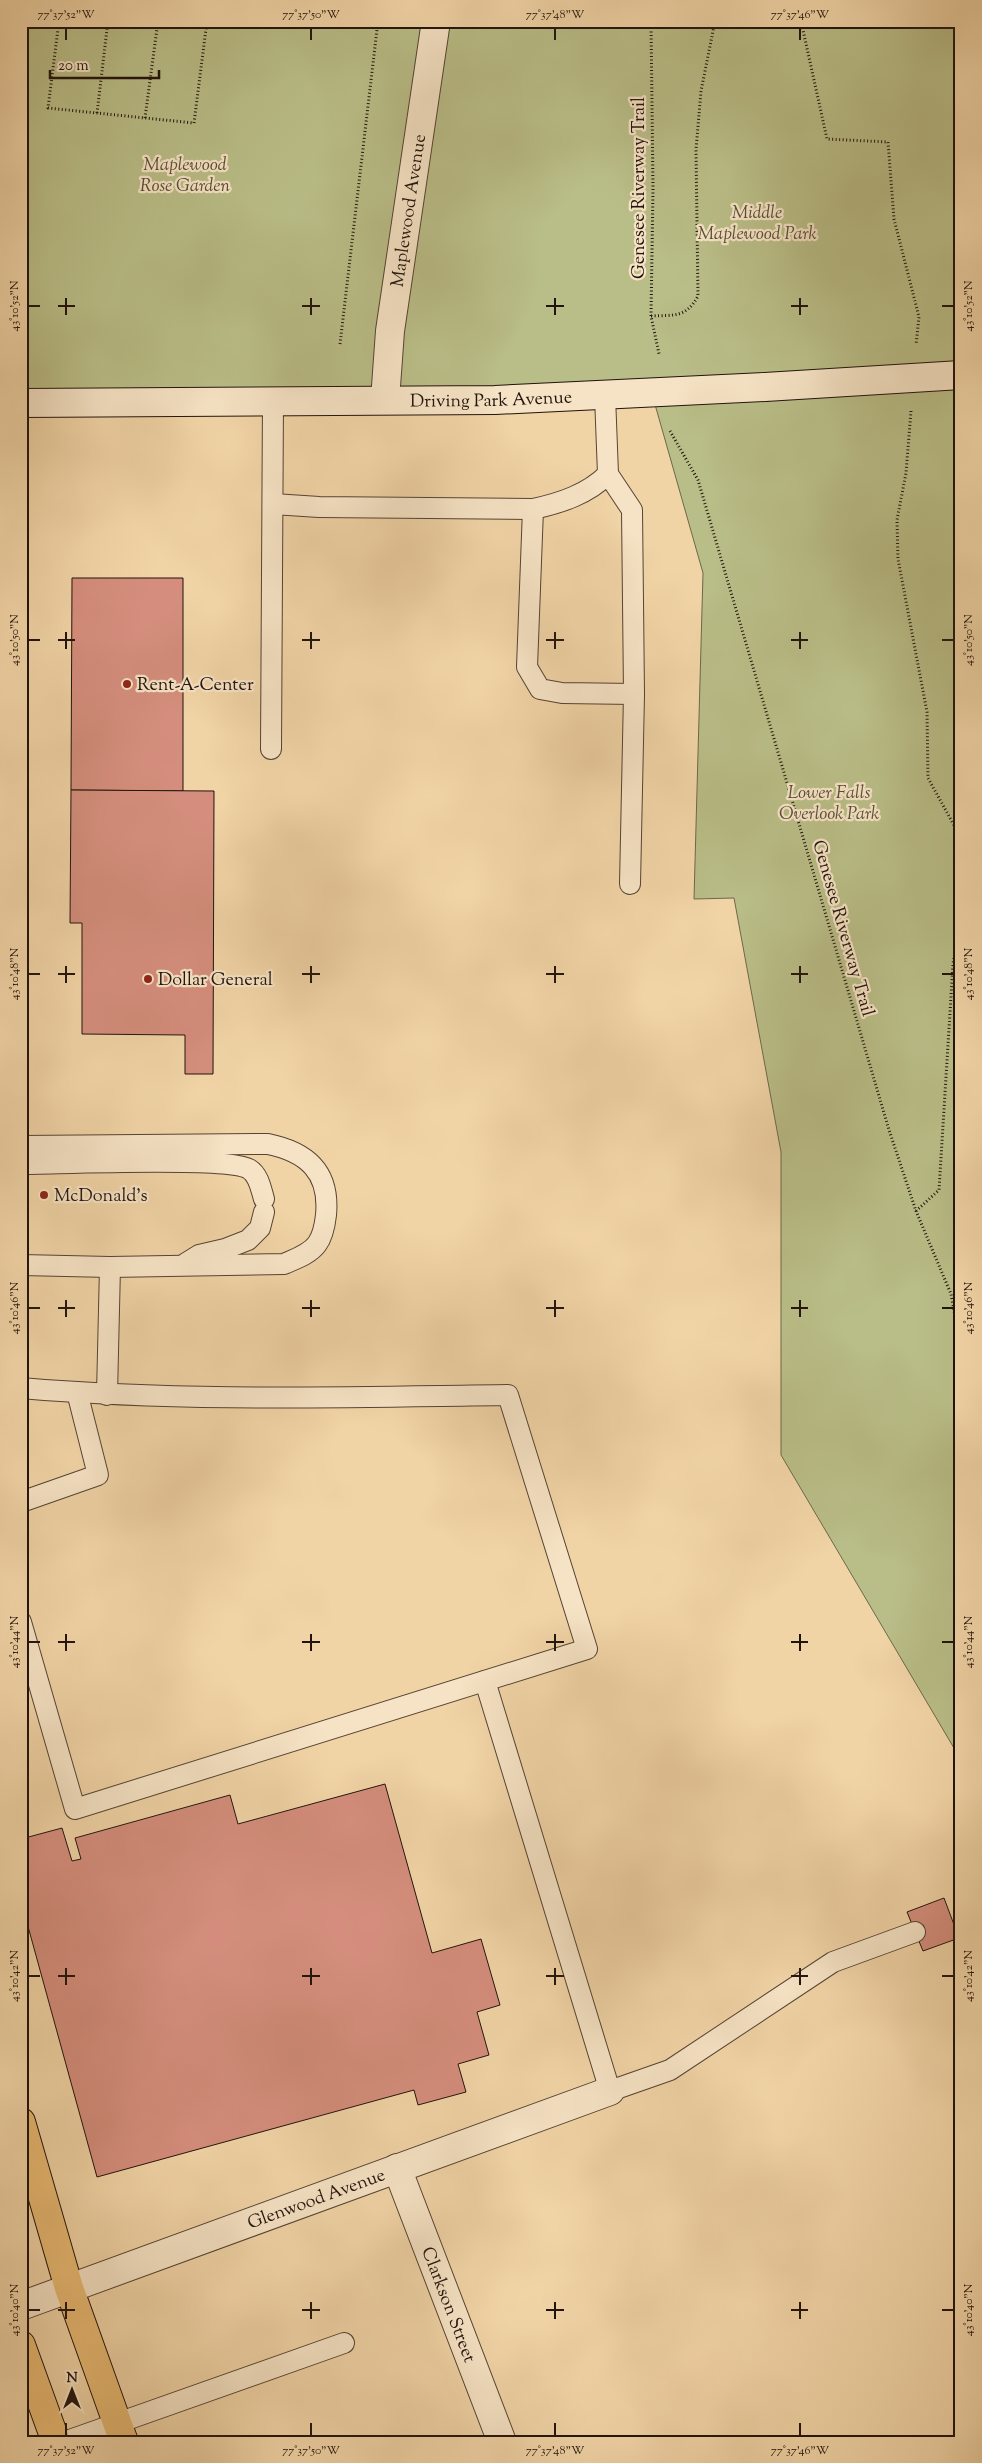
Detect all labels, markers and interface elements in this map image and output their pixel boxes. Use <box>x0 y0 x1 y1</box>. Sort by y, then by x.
text: 77°37'52"W <box>37 6 95 24</box>
text: 77°37'50"W <box>282 6 341 24</box>
text: 77°37'48"W <box>526 6 585 24</box>
text: 77°37'46"W <box>771 6 830 24</box>
scale bar <box>50 48 159 80</box>
text: 20 m <box>58 56 89 77</box>
street label: Genesee Riverway Trail <box>627 97 653 279</box>
street label: Maplewood Avenue <box>386 133 434 289</box>
park label: Maplewood Rose Garden <box>140 153 230 200</box>
park label: Middle Maplewood Park <box>697 201 817 248</box>
text: 43°10'52"N <box>6 280 24 332</box>
text: 43°10'52"N <box>960 280 978 332</box>
street label: Driving Park Avenue <box>410 385 573 416</box>
text: 43°10'50"N <box>6 614 24 666</box>
text: 43°10'50"N <box>960 614 978 666</box>
place label: Rent-A-Center <box>137 673 254 699</box>
marker: Rent-A-Center <box>121 678 133 690</box>
park label: Lower Falls Overlook Park <box>779 781 879 828</box>
street label: Genesee Riverway Trail <box>804 837 880 1020</box>
text: 43°10'48"N <box>6 947 24 1000</box>
text: 43°10'48"N <box>960 947 978 1000</box>
place label: Dollar General <box>158 968 273 994</box>
marker: Dollar General <box>142 973 154 985</box>
place label: McDonald's <box>54 1184 148 1210</box>
marker: McDonald's <box>38 1189 50 1201</box>
text: 43°10'46"N <box>6 1281 24 1334</box>
text: 43°10'46"N <box>960 1281 978 1334</box>
text: 43°10'44"N <box>6 1615 24 1668</box>
text: 43°10'44"N <box>960 1615 978 1668</box>
text: 43°10'42"N <box>6 1950 24 2002</box>
text: 43°10'42"N <box>960 1950 978 2002</box>
street label: Glenwood Avenue <box>244 2163 389 2237</box>
street label: Clarkson Street <box>413 2243 481 2367</box>
text: 43°10'40"N <box>6 2283 24 2336</box>
text: 43°10'40"N <box>960 2283 978 2336</box>
north arrow <box>48 2366 98 2416</box>
text: N <box>66 2369 78 2389</box>
text: 77°37'52"W <box>37 2442 95 2460</box>
text: 77°37'50"W <box>282 2442 341 2460</box>
text: 77°37'48"W <box>526 2442 585 2460</box>
text: 77°37'46"W <box>771 2442 830 2460</box>

